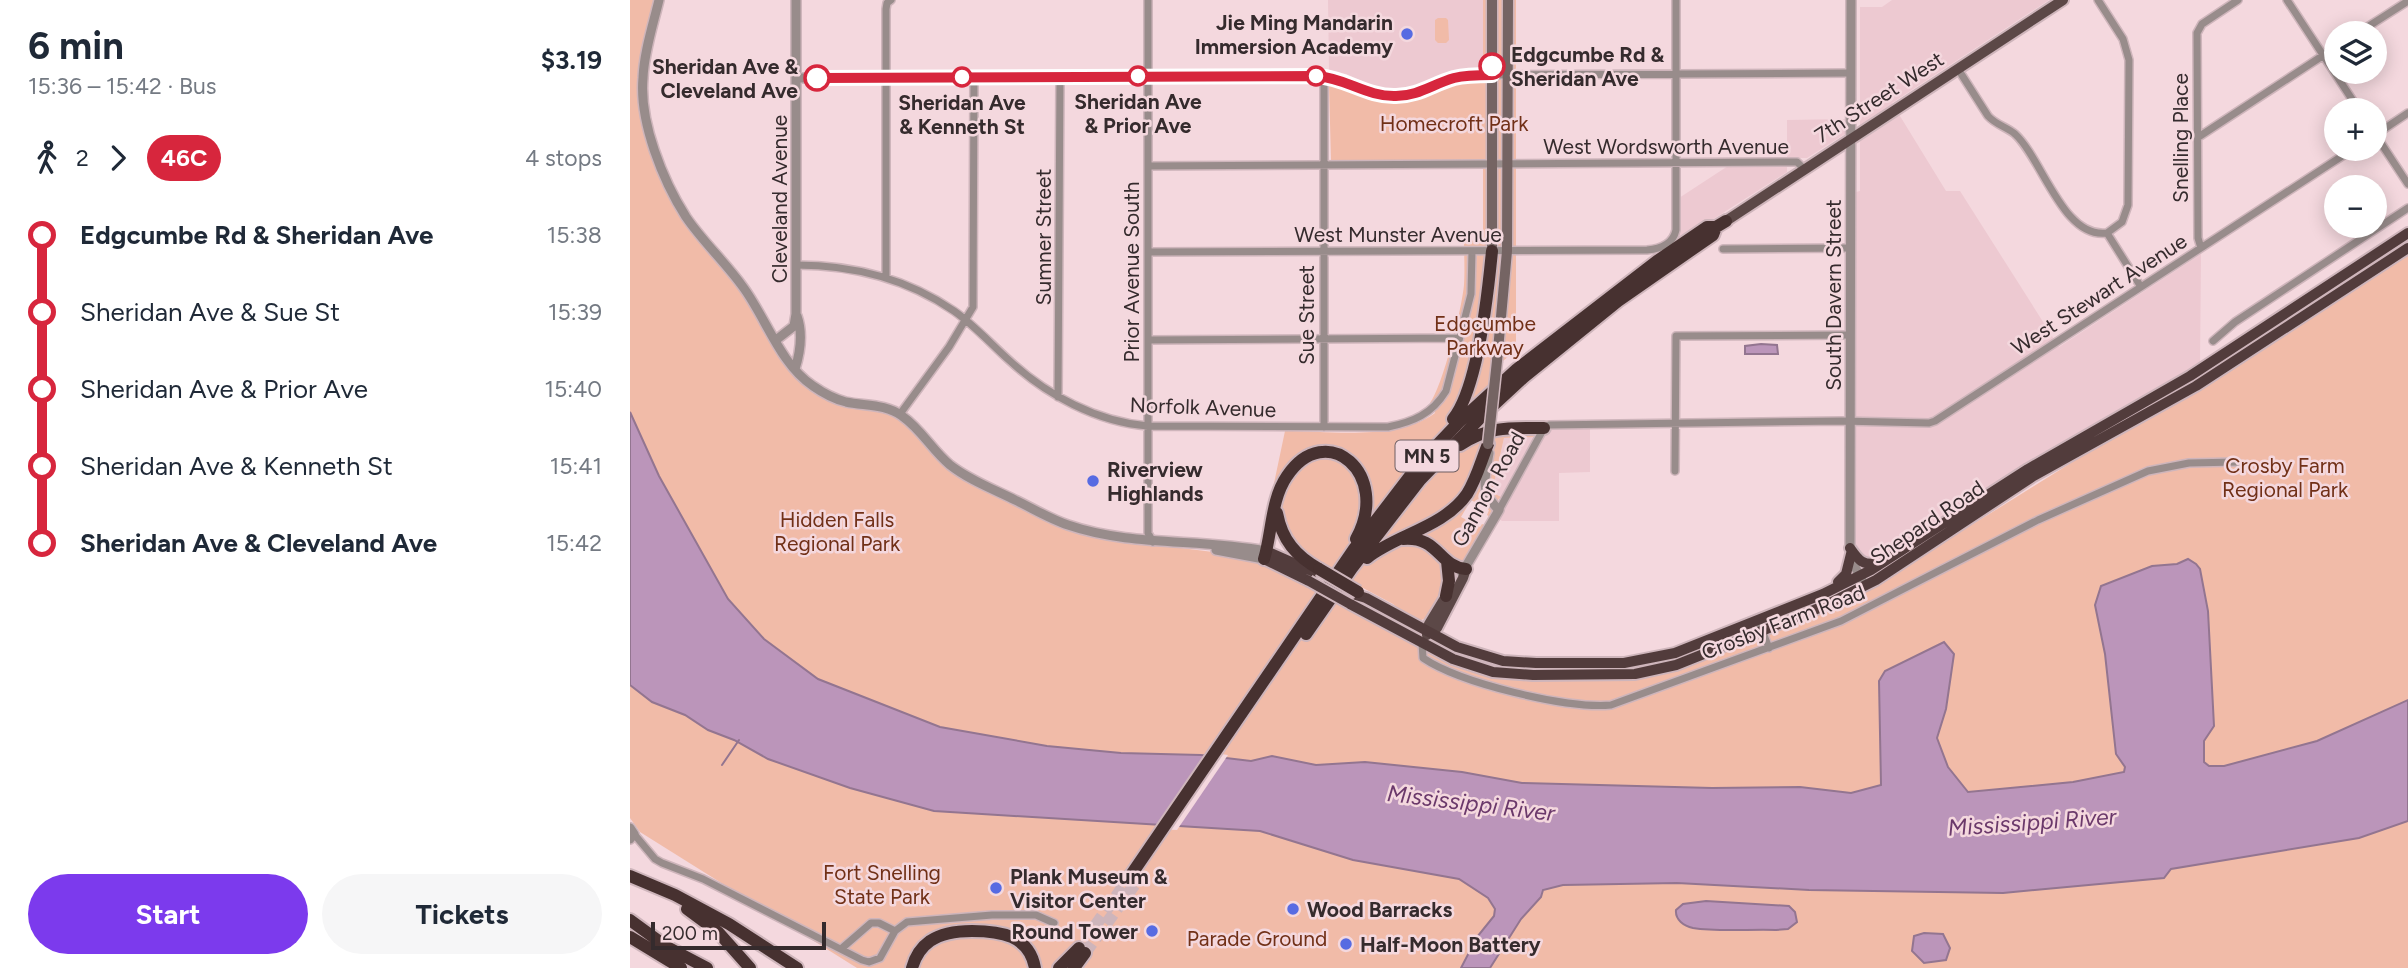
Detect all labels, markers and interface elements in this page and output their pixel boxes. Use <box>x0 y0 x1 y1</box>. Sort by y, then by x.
place label: Jie Ming Mandarin Immersion Academy <box>1195 10 1394 59</box>
map controls <box>2324 21 2387 238</box>
button: layers <box>2324 21 2387 84</box>
text: 6 min <box>28 23 124 69</box>
marker: Jie Ming Mandarin Immersion Academy <box>1399 26 1415 42</box>
place label: Edgcumbe Rd & Sheridan Ave <box>1511 42 1664 91</box>
text: $3.19 <box>541 44 602 76</box>
street label: 7th Street West <box>1810 46 1948 148</box>
marker: Edgcumbe Rd & Sheridan Ave <box>1479 53 1505 79</box>
place label: Sheridan Ave & Cleveland Ave <box>652 54 798 103</box>
marker: Sheridan Ave & Cleveland Ave <box>804 65 830 91</box>
marker: Sheridan Ave & Prior Ave <box>1128 66 1148 86</box>
unlabelled marker <box>1306 66 1326 86</box>
marker: Sheridan Ave & Kenneth St <box>952 67 972 87</box>
text: 15:36 – 15:42 · Bus <box>28 72 217 100</box>
street label: Snelling Place <box>2168 73 2193 203</box>
place label: Sheridan Ave & Prior Ave <box>1074 89 1202 138</box>
place label: Sheridan Ave & Kenneth St <box>898 90 1026 139</box>
button: + <box>2324 98 2387 161</box>
park label: Homecroft Park <box>1380 111 1529 136</box>
street label: Cleveland Avenue <box>767 115 792 283</box>
street label: West Wordsworth Avenue <box>1543 134 1789 159</box>
icon: walk <box>28 139 66 177</box>
icon: forward <box>99 139 137 177</box>
text: 46C <box>161 143 207 172</box>
text: 2 <box>76 144 89 172</box>
text: 4 stops <box>525 144 602 172</box>
street label: Sumner Street <box>1031 169 1056 305</box>
button: − <box>2324 175 2387 238</box>
street label: Prior Avenue South <box>1119 181 1144 363</box>
street label: South Davern Street <box>1821 199 1846 391</box>
text: Edgcumbe Rd & Sheridan Ave <box>80 219 433 251</box>
text: 15:38 <box>547 221 602 249</box>
street label: West Munster Avenue <box>1294 222 1502 247</box>
street label: West Stewart Avenue <box>2007 228 2191 360</box>
street label: Sue Street <box>1294 265 1319 365</box>
text: Sheridan Ave & Sue St <box>80 296 340 328</box>
text: 15:39 <box>548 298 602 326</box>
park label: Edgcumbe Parkway <box>1434 311 1536 360</box>
text: Sheridan Ave & Prior Ave <box>80 373 368 405</box>
text: 15:40 <box>544 375 602 403</box>
street label: Norfolk Avenue <box>1129 392 1277 422</box>
street label: Gannon Road <box>1446 427 1530 551</box>
road number: MN 5 <box>1396 440 1458 471</box>
text: Sheridan Ave & Kenneth St <box>80 450 393 482</box>
text: 15:41 <box>550 452 602 480</box>
park label: Crosby Farm Regional Park <box>2222 453 2349 502</box>
place label: Riverview Highlands <box>1107 457 1204 506</box>
marker: Riverview Highlands <box>1085 473 1101 489</box>
street label: Shepard Road <box>1865 475 1989 569</box>
park label: Hidden Falls Regional Park <box>774 507 901 556</box>
text: Sheridan Ave & Cleveland Ave <box>80 527 437 559</box>
text: 15:42 <box>546 529 602 557</box>
street label: Crosby Farm Road <box>1698 579 1868 665</box>
water label: Mississippi River <box>1385 779 1558 827</box>
water label: Mississippi River <box>1947 802 2118 842</box>
park label: Fort Snelling State Park <box>823 860 941 909</box>
place label: Plank Museum & Visitor Center <box>1010 864 1168 913</box>
button: Start <box>28 874 308 954</box>
button: Tickets <box>322 874 602 954</box>
marker: Plank Museum & Visitor Center <box>988 880 1004 896</box>
place label: Wood Barracks <box>1307 897 1453 922</box>
marker: Wood Barracks <box>1285 901 1301 917</box>
scale bar <box>651 919 826 951</box>
place label: Round Tower <box>1011 919 1138 944</box>
text: 200 m <box>662 922 718 945</box>
marker: Round Tower <box>1144 923 1160 939</box>
park label: Parade Ground <box>1187 926 1327 951</box>
place label: Half-Moon Battery <box>1360 932 1542 957</box>
marker: Half-Moon Battery <box>1338 936 1354 952</box>

